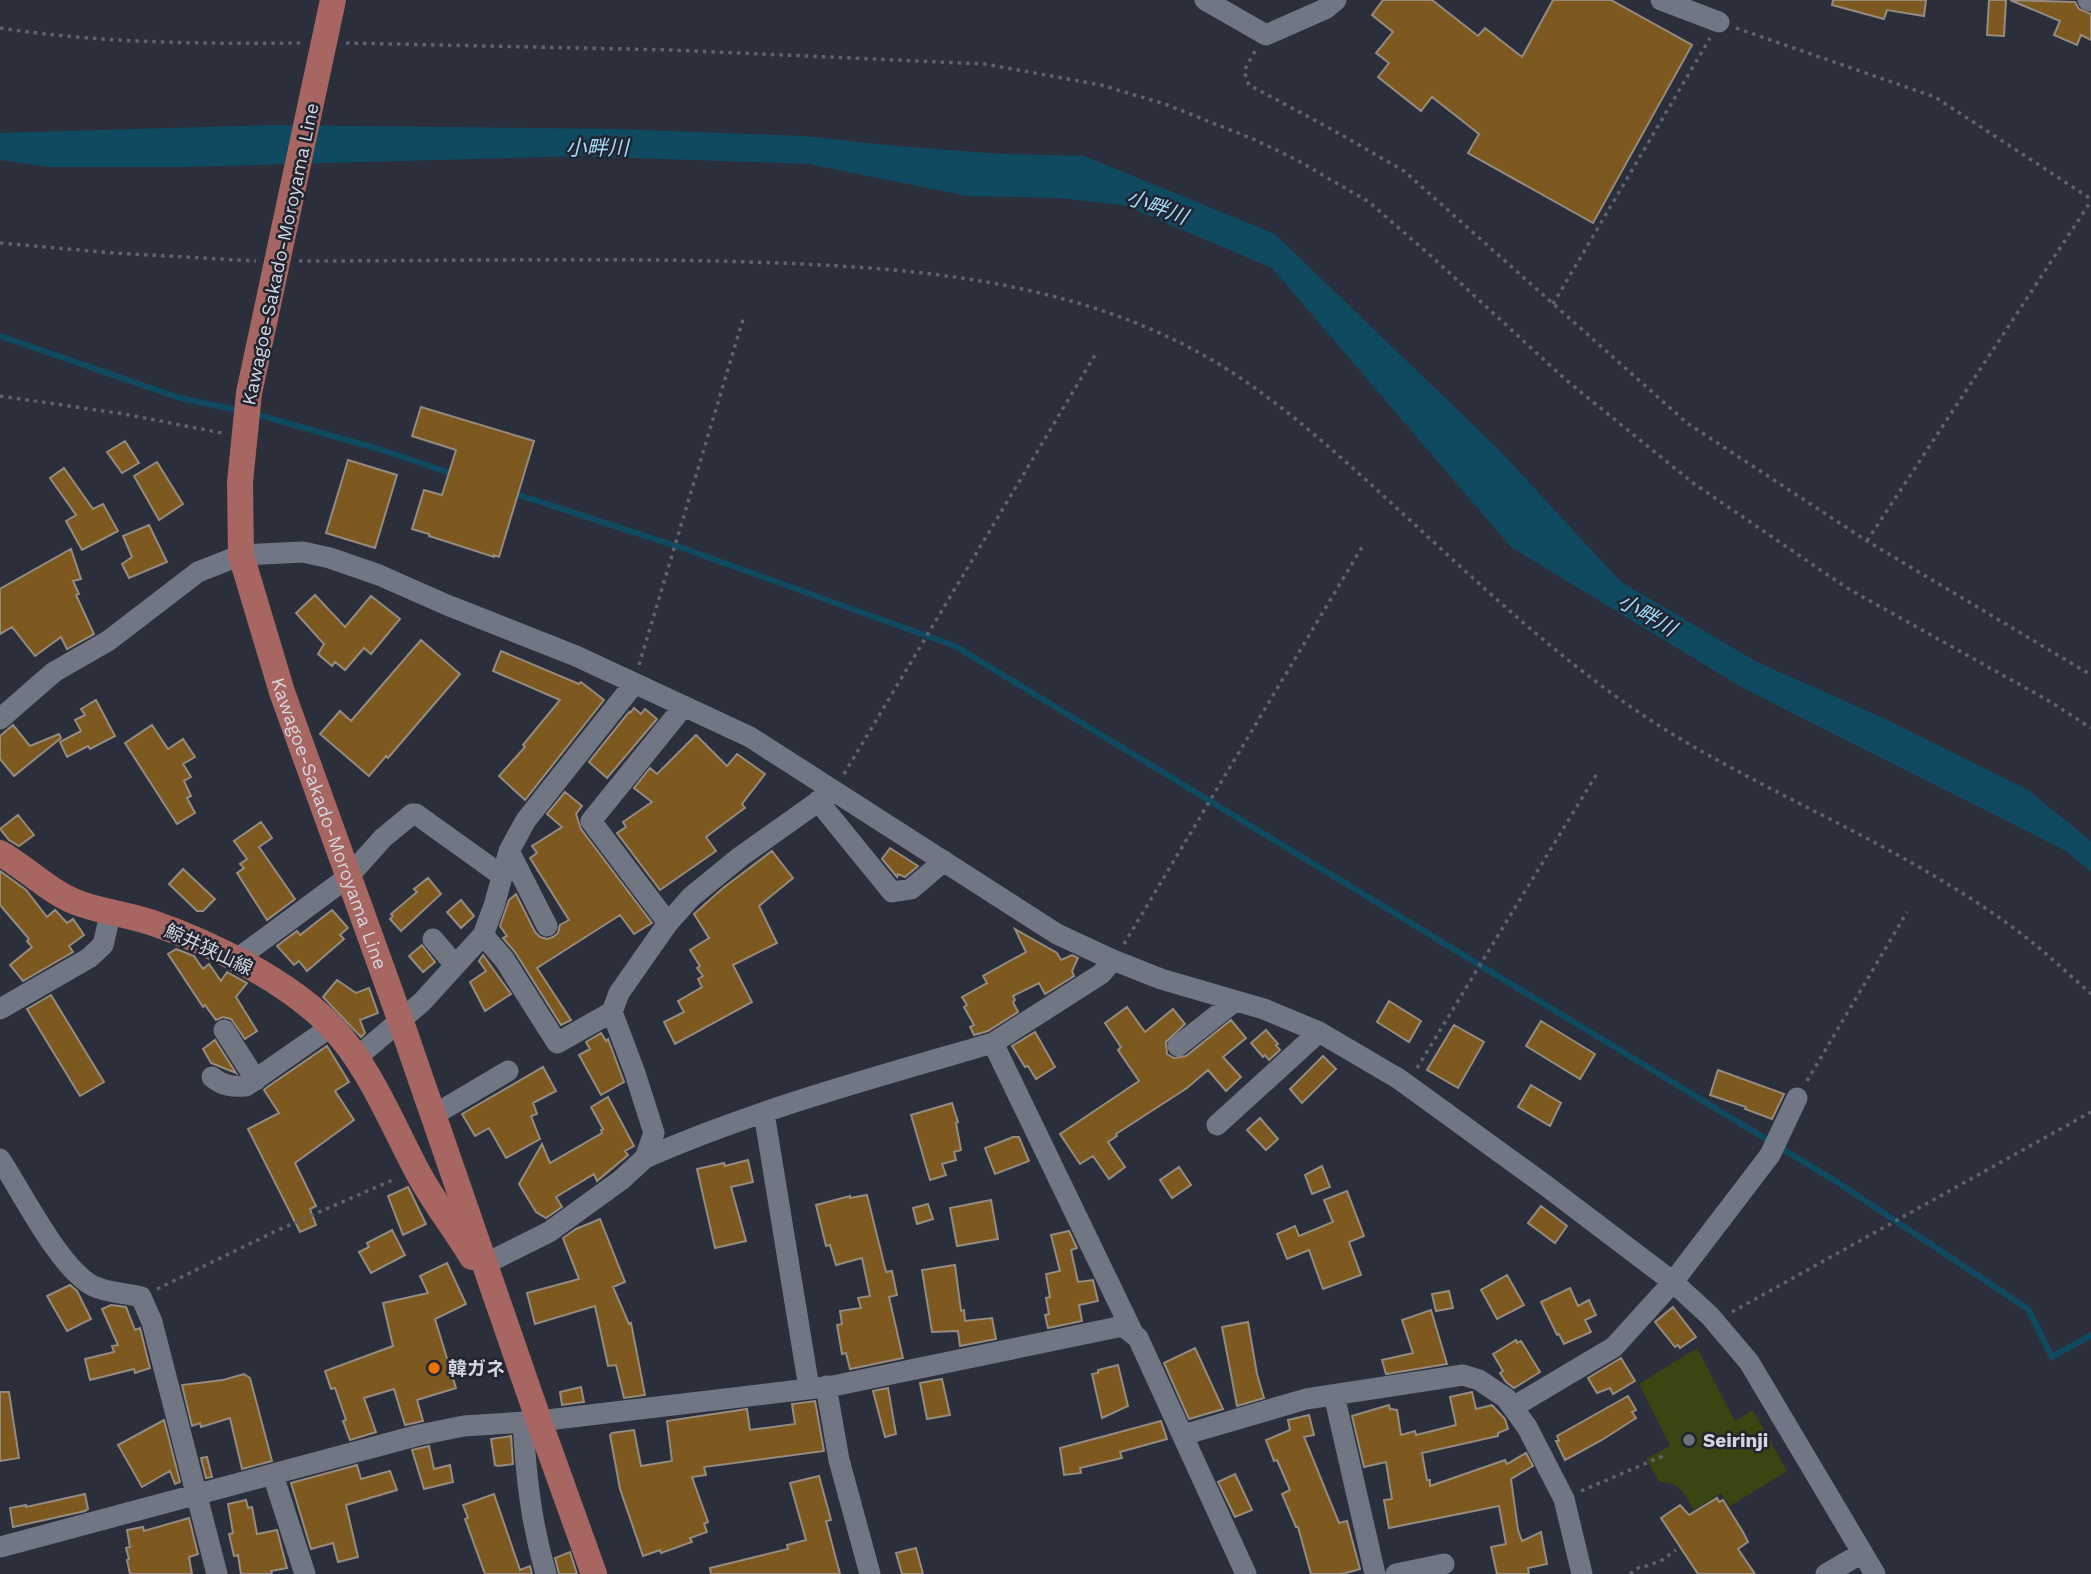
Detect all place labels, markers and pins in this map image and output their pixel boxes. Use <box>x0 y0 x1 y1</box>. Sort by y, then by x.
place label: 韓ガネ <box>448 1357 505 1380</box>
marker: 韓ガネ <box>426 1360 442 1376</box>
place label: Seirinji <box>1703 1429 1768 1452</box>
marker: Seirinji <box>1681 1432 1697 1448</box>

